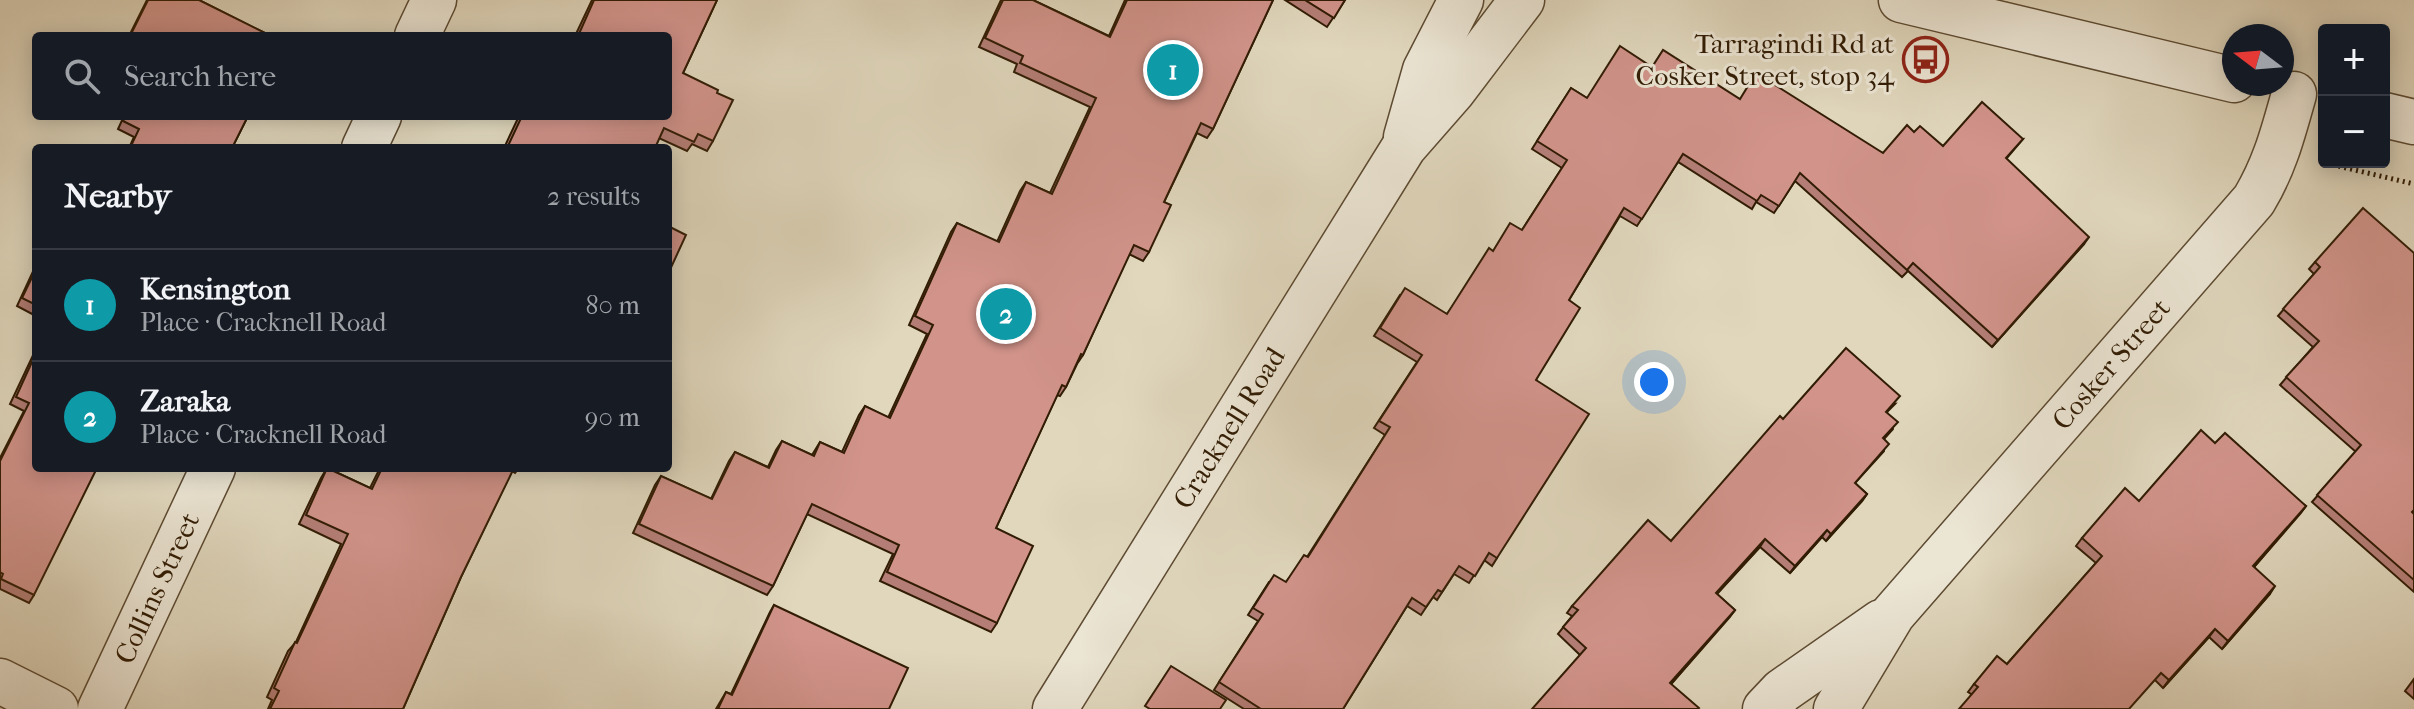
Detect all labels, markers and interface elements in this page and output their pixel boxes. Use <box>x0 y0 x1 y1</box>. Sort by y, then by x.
north arrow <box>2222 24 2294 96</box>
map controls <box>2318 24 2390 168</box>
button: + <box>2318 24 2390 96</box>
place label: Tarragindi Rd at Cosker Street, stop 34 <box>1635 27 1895 92</box>
search box <box>32 32 672 120</box>
bus stop icon: Tarragindi Rd at Cosker Street, stop 34 <box>1901 35 1949 83</box>
pin: 1 <box>1147 40 1199 100</box>
icon: search <box>60 54 104 98</box>
text: Search here <box>124 59 276 94</box>
button: − <box>2318 96 2390 168</box>
text: Nearby <box>64 176 171 216</box>
text: 2 results <box>547 181 640 212</box>
text: Kensington <box>140 272 291 307</box>
pin: 2 <box>980 284 1032 344</box>
text: 1 <box>85 290 95 321</box>
text: 80 m <box>585 290 640 321</box>
street label: Cosker Street <box>2045 292 2177 436</box>
text: Place · Cracknell Road <box>140 307 386 338</box>
street label: Cracknell Road <box>1166 341 1292 515</box>
your location <box>1634 362 1674 402</box>
text: Zaraka <box>140 384 230 419</box>
text: 2 <box>83 402 97 433</box>
text: 90 m <box>585 402 640 433</box>
text: Place · Cracknell Road <box>140 419 386 450</box>
street label: Collins Street <box>108 507 206 669</box>

